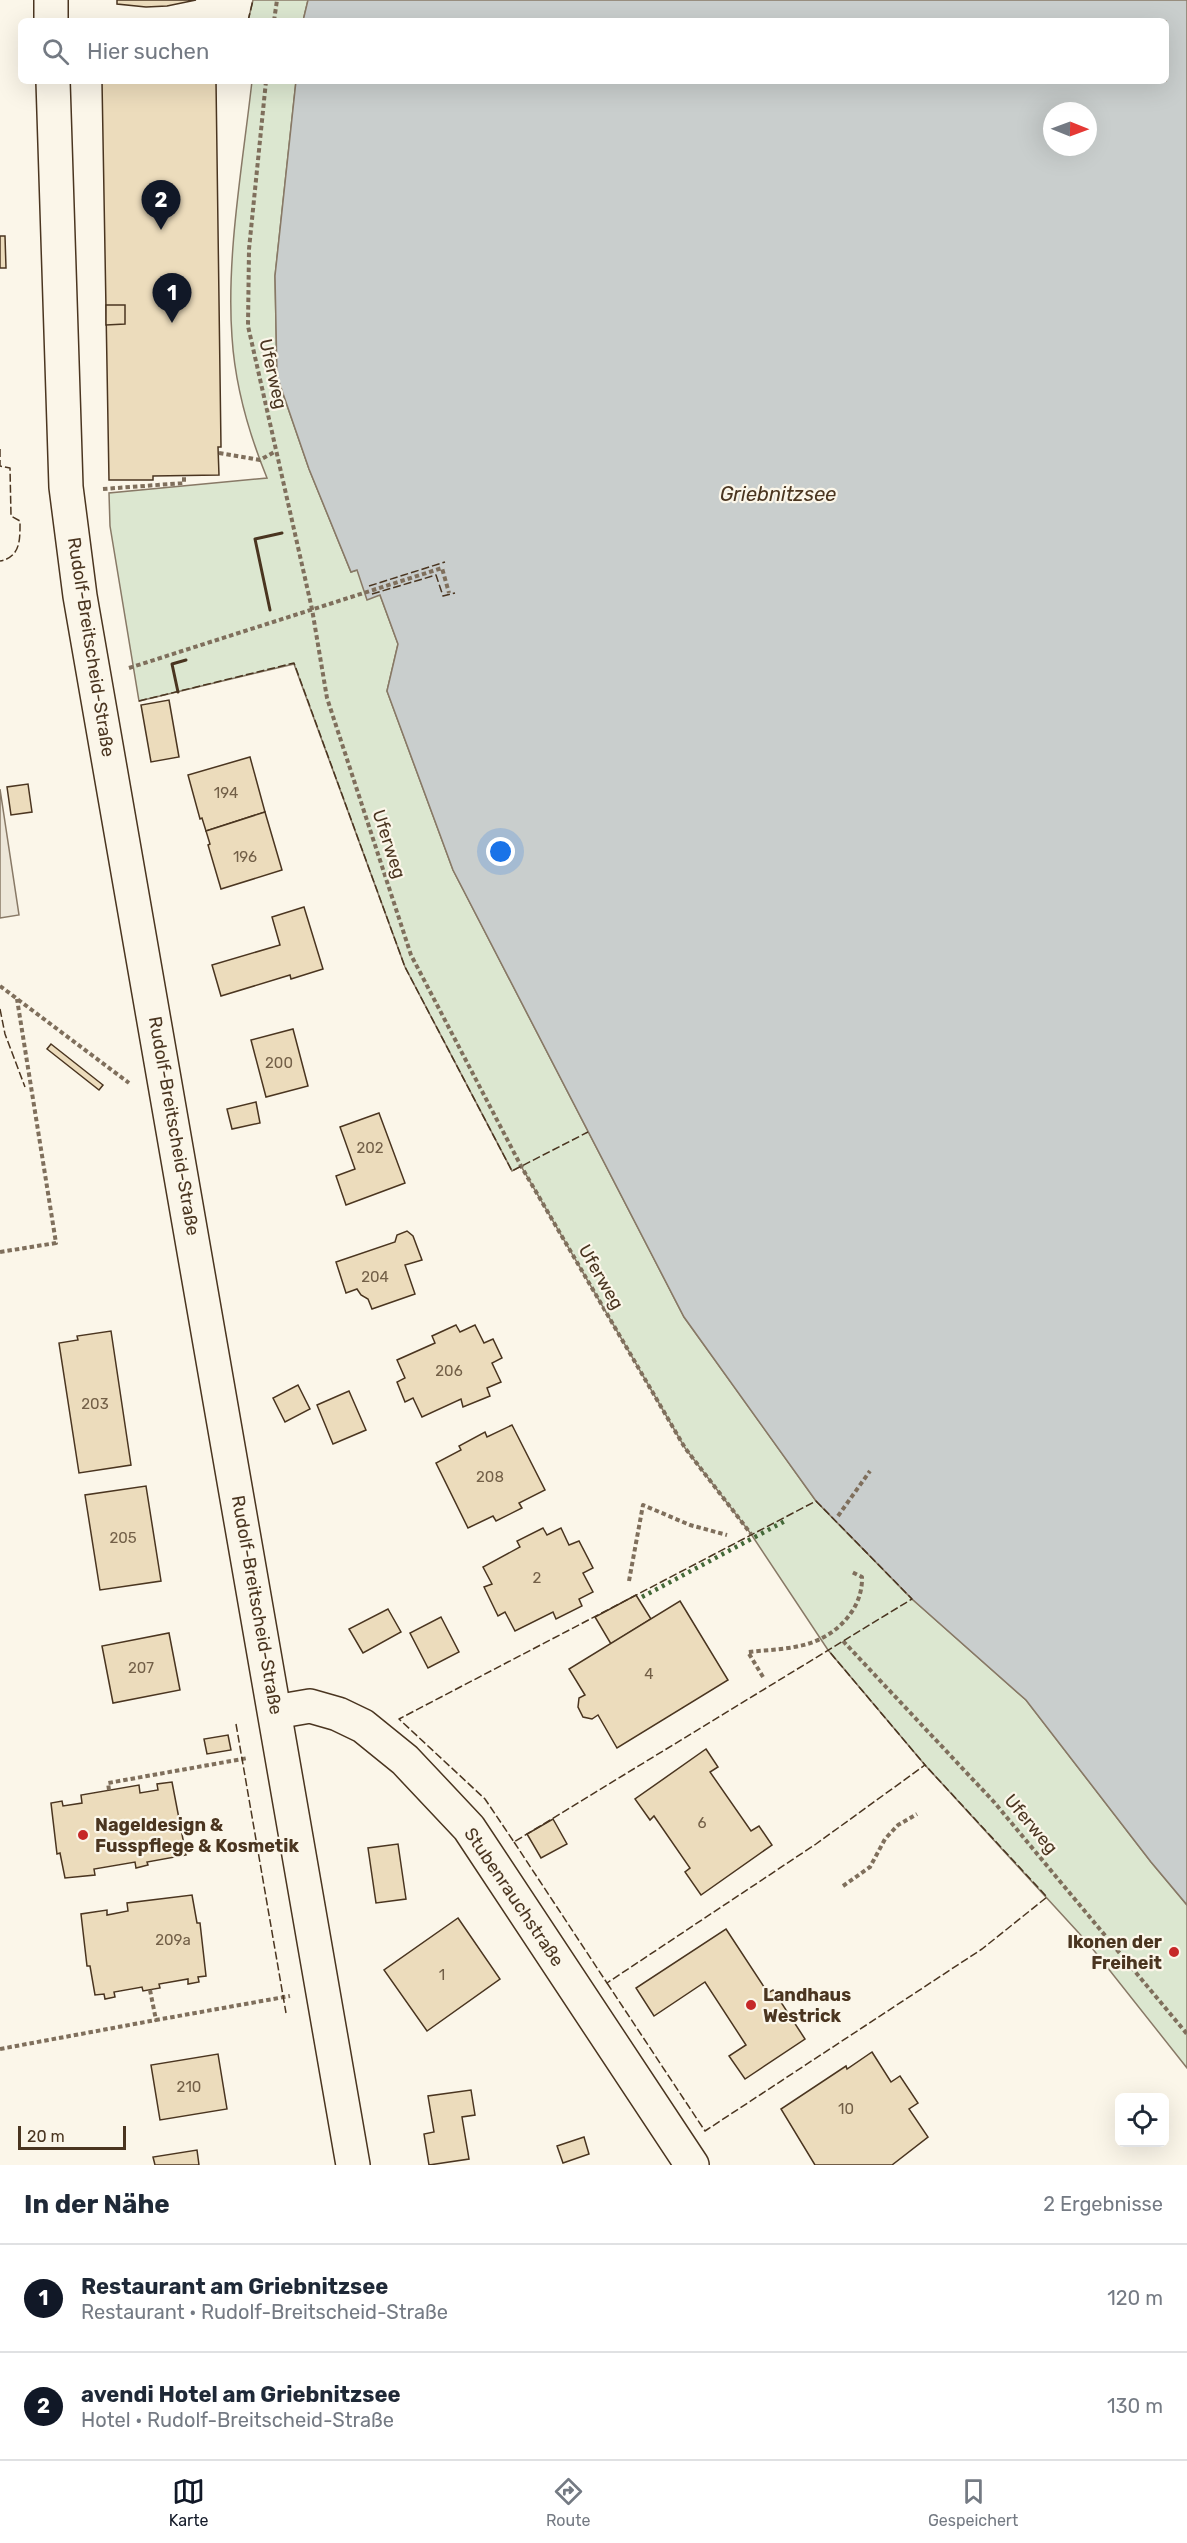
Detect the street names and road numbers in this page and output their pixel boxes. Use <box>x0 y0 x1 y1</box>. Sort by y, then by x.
street label: Uferweg <box>254 337 292 411</box>
street label: Rudolf-Breitscheid-Straße <box>63 535 119 759</box>
street label: Uferweg <box>368 807 410 881</box>
street label: Rudolf-Breitscheid-Straße <box>144 1015 204 1237</box>
street label: Uferweg <box>574 1241 628 1313</box>
street label: Rudolf-Breitscheid-Straße <box>227 1494 287 1716</box>
street label: Uferweg <box>1000 1790 1062 1858</box>
street label: Stubenrauchstraße <box>459 1823 569 1971</box>

